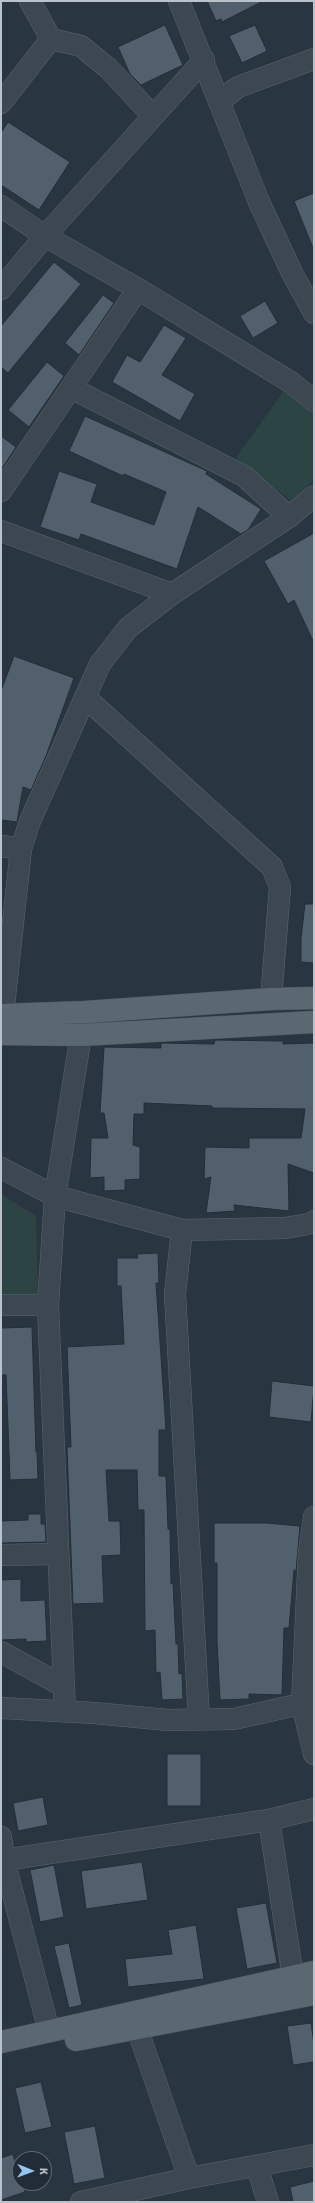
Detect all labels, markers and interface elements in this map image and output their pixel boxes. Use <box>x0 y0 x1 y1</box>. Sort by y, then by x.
north arrow <box>12 2151 52 2191</box>
text: K <box>37 2168 50 2175</box>

